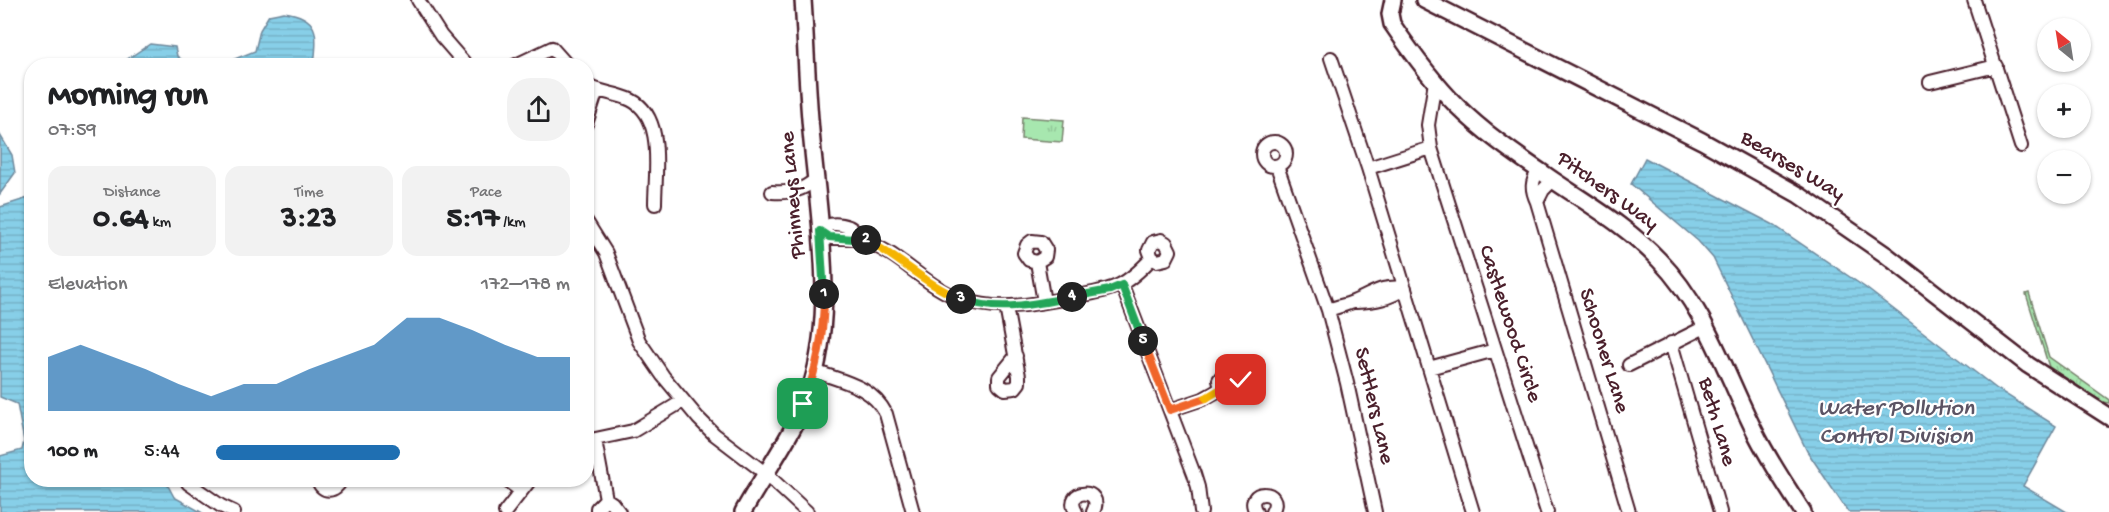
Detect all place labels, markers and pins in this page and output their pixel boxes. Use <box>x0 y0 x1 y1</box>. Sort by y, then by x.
pin: 2 <box>851 225 881 255</box>
pin: 1 <box>809 279 839 309</box>
pin: 4 <box>1057 282 1087 312</box>
pin: 3 <box>946 284 976 314</box>
pin: 5 <box>1128 326 1158 356</box>
pin <box>1215 354 1266 405</box>
pin <box>777 378 828 429</box>

